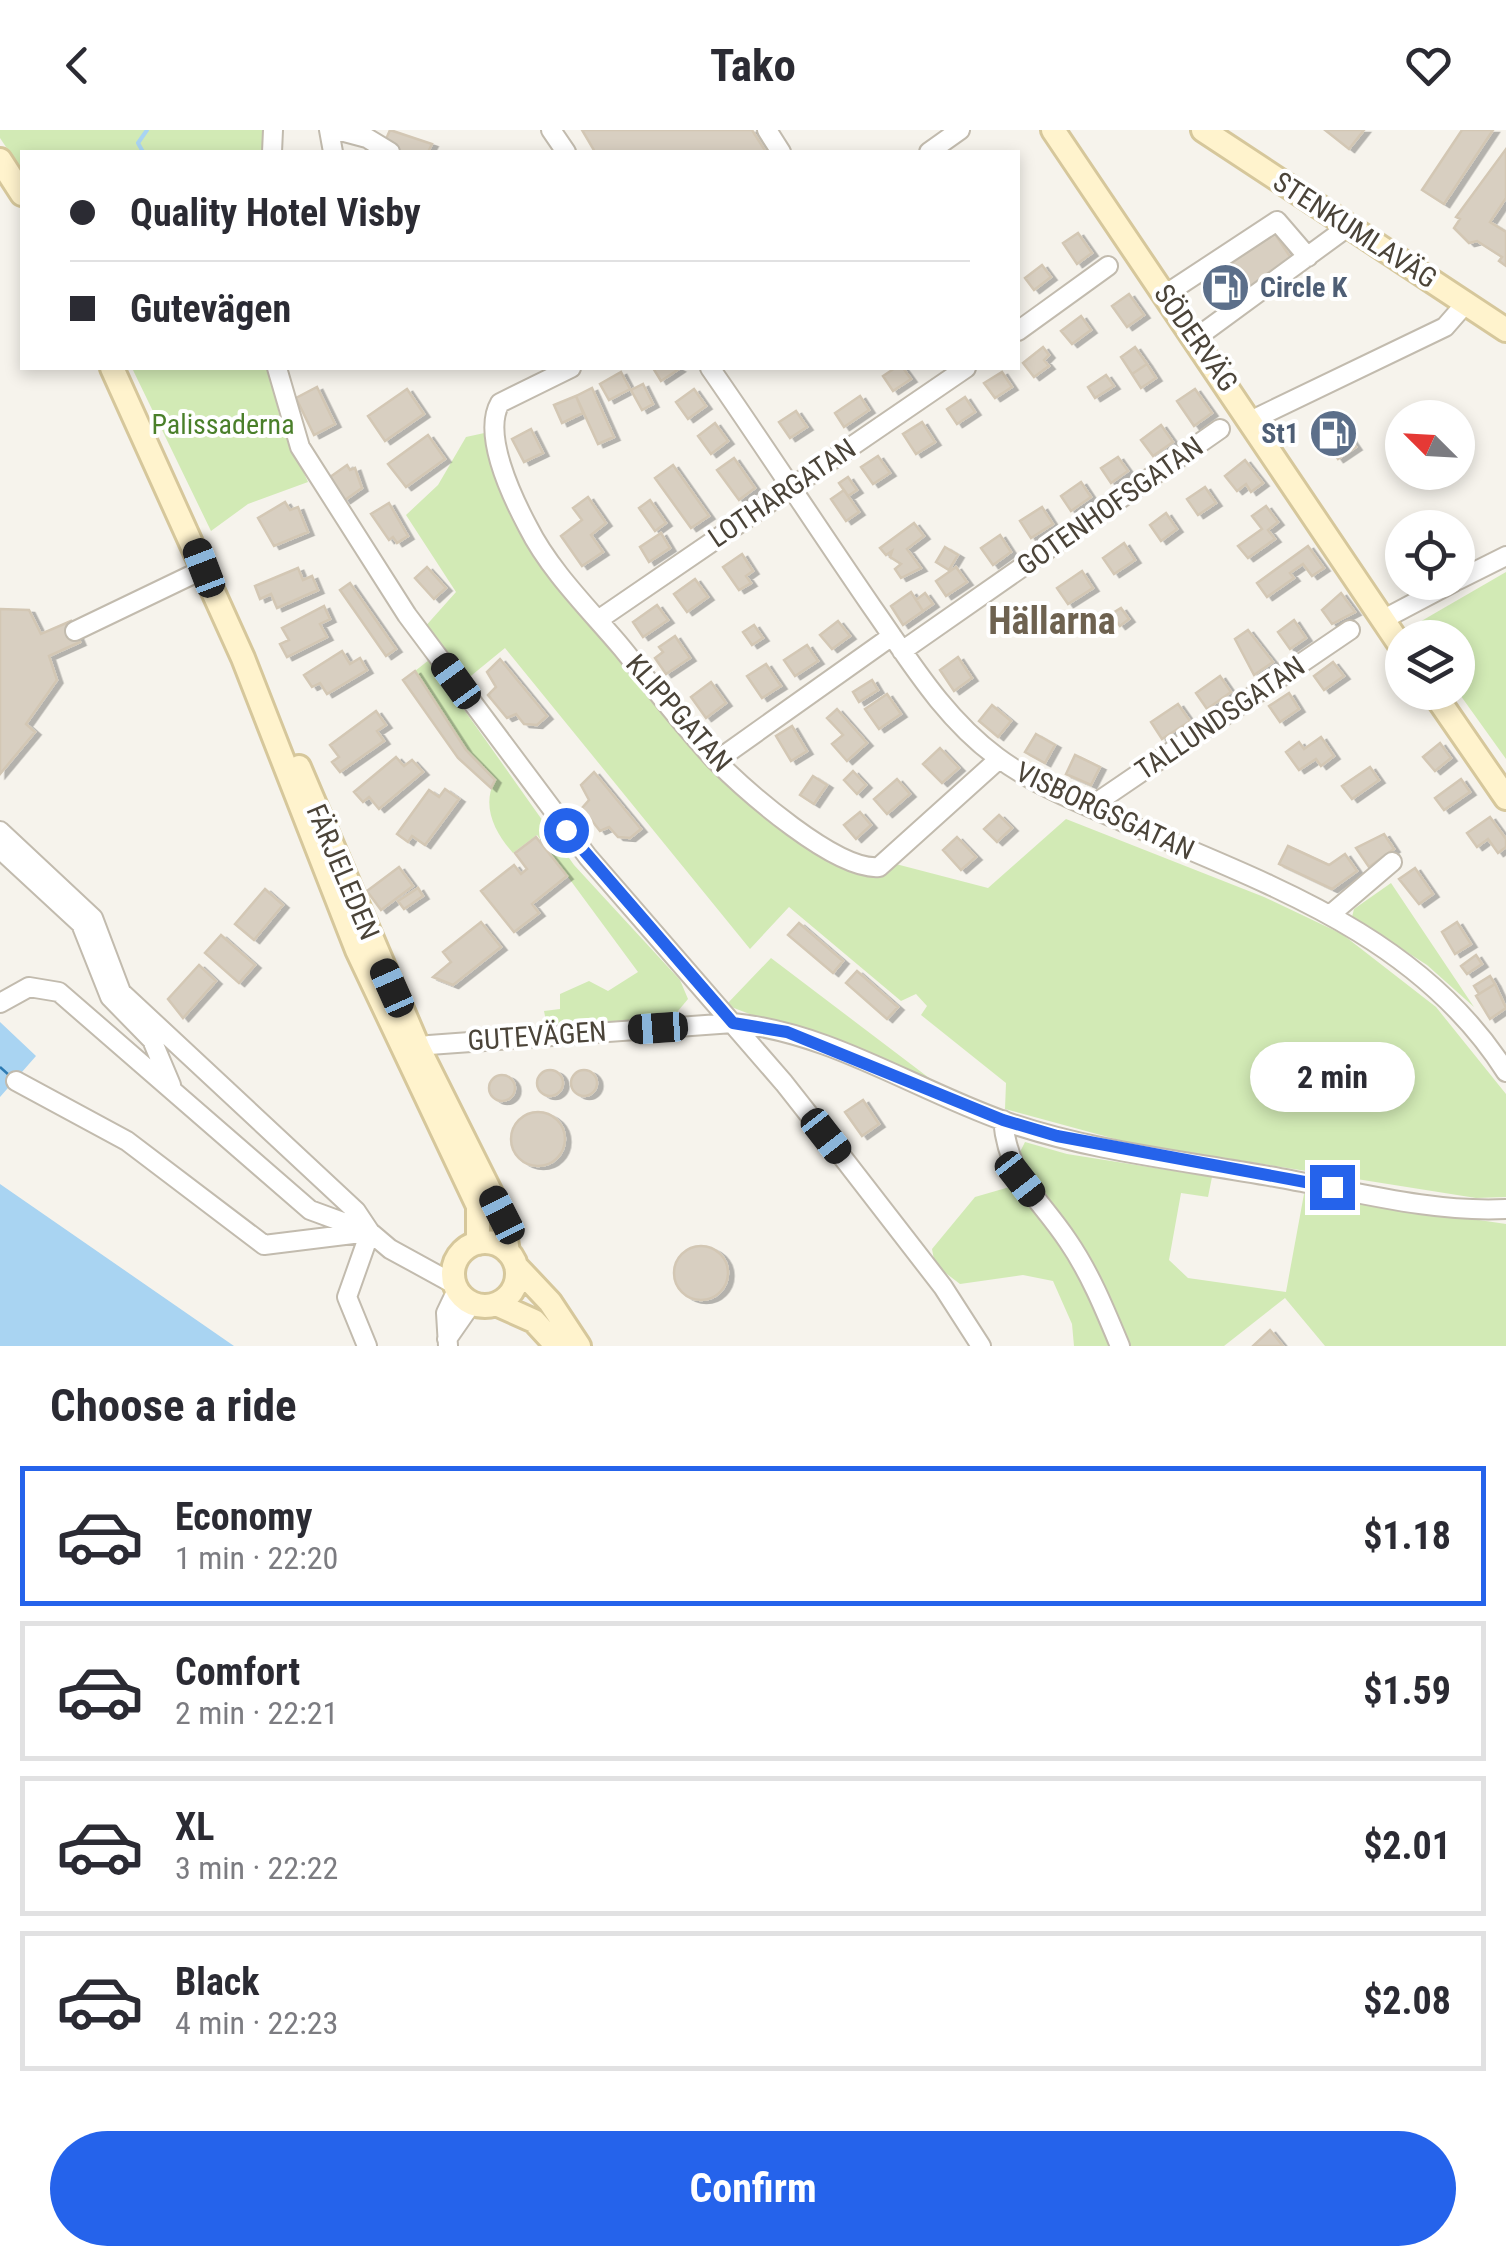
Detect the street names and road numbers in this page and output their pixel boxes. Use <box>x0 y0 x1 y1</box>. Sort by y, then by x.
street label: STENKUMLAVÄG <box>1267 165 1443 295</box>
street label: SÖDERVÄG <box>1147 278 1245 398</box>
street label: GOTENHOFSGATAN <box>1011 430 1209 582</box>
street label: LOTHARGATAN <box>702 432 862 554</box>
street label: KLIPPGATAN <box>619 648 739 778</box>
street label: TALLUNDSGATAN <box>1129 649 1311 787</box>
street label: VISBORGSGATAN <box>1010 755 1200 867</box>
street label: FÄRJELEDEN <box>300 799 386 945</box>
street label: GUTEVÄGEN <box>466 1015 608 1057</box>

